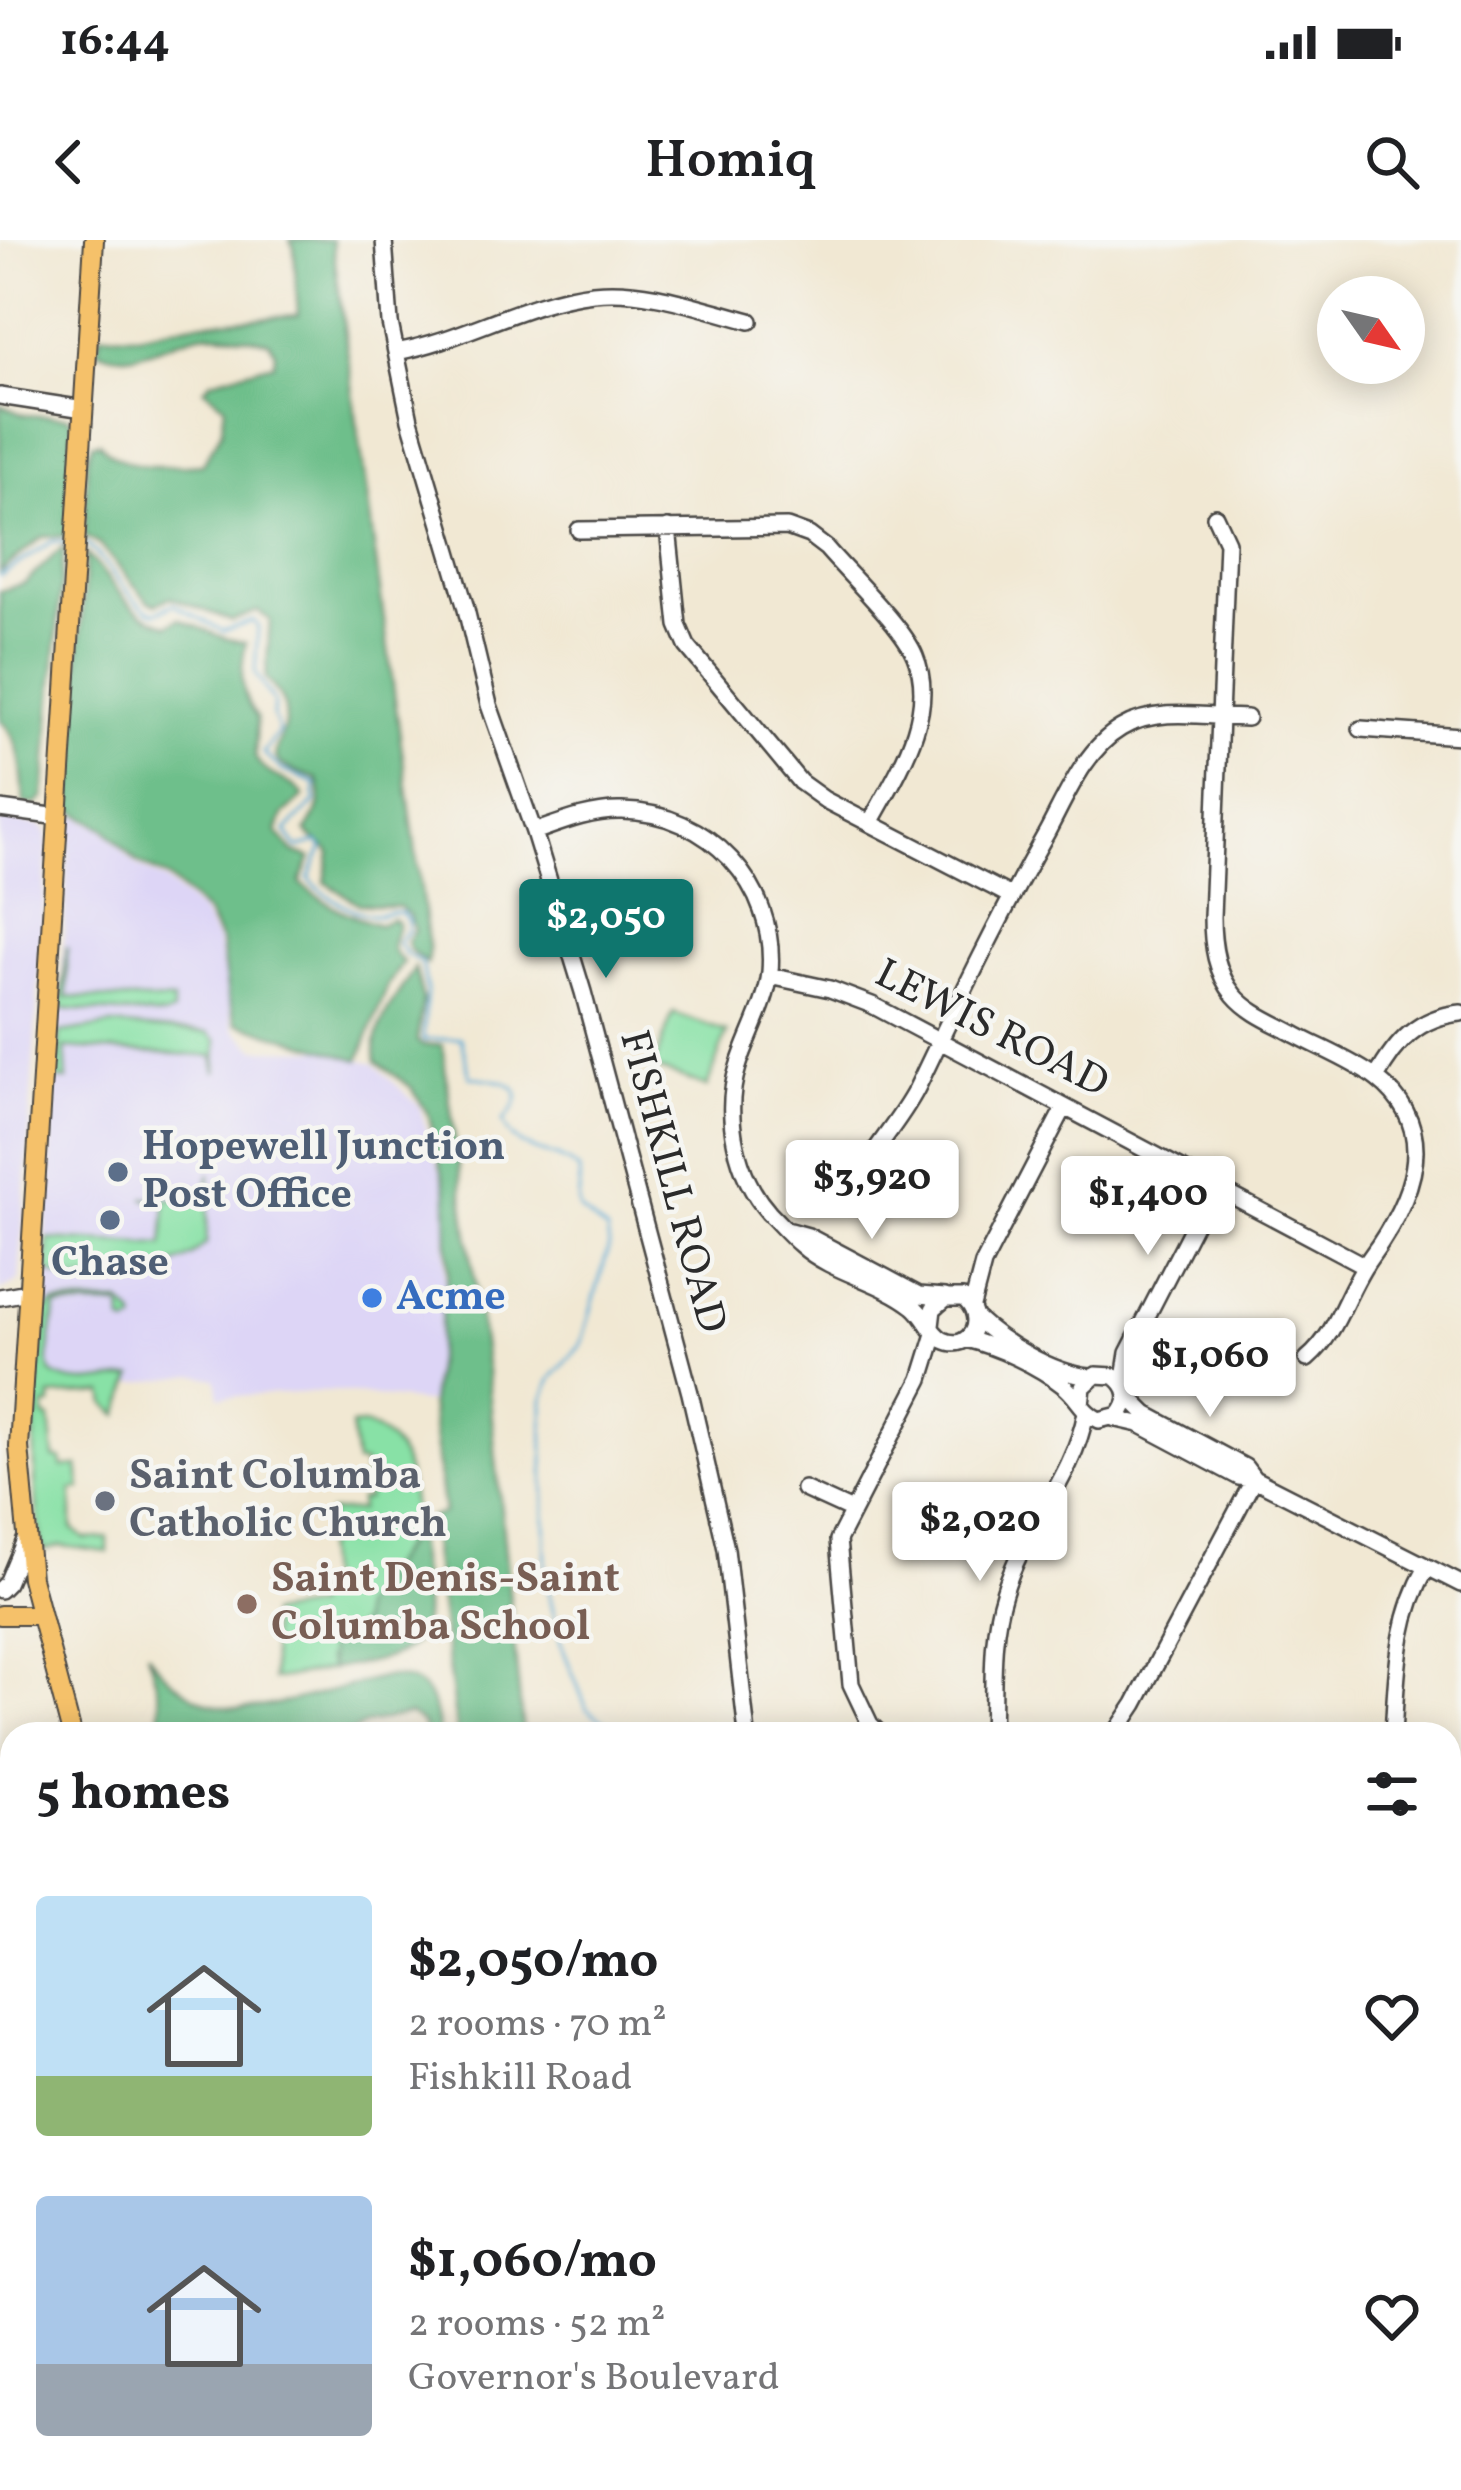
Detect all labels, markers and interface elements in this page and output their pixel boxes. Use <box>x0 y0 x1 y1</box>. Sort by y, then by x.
text: 16:44 <box>60 11 170 74</box>
text: Homiq <box>645 125 816 200</box>
icon: back <box>36 129 102 195</box>
icon: search <box>1359 129 1425 195</box>
north arrow <box>1317 276 1425 384</box>
map controls <box>1317 276 1425 384</box>
pin: $2,050 <box>508 879 704 981</box>
text: $2,050 <box>546 891 666 945</box>
street label: LEWIS ROAD <box>864 946 1118 1114</box>
street label: FISHKILL ROAD <box>602 1024 740 1340</box>
place label: Hopewell Junction Post Office <box>142 1119 505 1226</box>
pin: $3,920 <box>774 1140 970 1242</box>
text: $3,920 <box>813 1152 931 1206</box>
pin: $1,400 <box>1050 1156 1246 1258</box>
marker: Hopewell Junction Post Office <box>105 1159 131 1185</box>
text: $1,400 <box>1088 1168 1208 1222</box>
marker: Chase <box>97 1207 123 1233</box>
place label: Chase <box>51 1235 169 1294</box>
place label: Acme <box>396 1269 506 1328</box>
marker: Acme <box>359 1285 385 1311</box>
pin: $1,060 <box>1112 1318 1308 1420</box>
text: $1,060 <box>1151 1330 1269 1384</box>
place label: Saint Columba Catholic Church <box>129 1448 447 1555</box>
pin: $2,020 <box>882 1482 1078 1584</box>
marker: Saint Columba Catholic Church <box>92 1488 118 1514</box>
text: $2,020 <box>919 1494 1041 1548</box>
place label: Saint Denis-Saint Columba School <box>271 1551 620 1658</box>
marker: Saint Denis-Saint Columba School <box>234 1591 260 1617</box>
text: 5 homes <box>36 1759 230 1830</box>
icon: filters <box>1359 1761 1425 1827</box>
text: $2,050/mo <box>408 1927 659 1998</box>
icon: home <box>132 1944 276 2088</box>
icon: heart <box>1359 1983 1425 2049</box>
text: 2 rooms · 70 m² <box>408 1998 667 2052</box>
text: Fishkill Road <box>408 2052 633 2106</box>
text: $1,060/mo <box>408 2227 657 2298</box>
icon: home <box>132 2244 276 2388</box>
icon: heart <box>1359 2283 1425 2349</box>
text: 2 rooms · 52 m² <box>408 2298 665 2352</box>
text: Governor's Boulevard <box>408 2352 780 2406</box>

